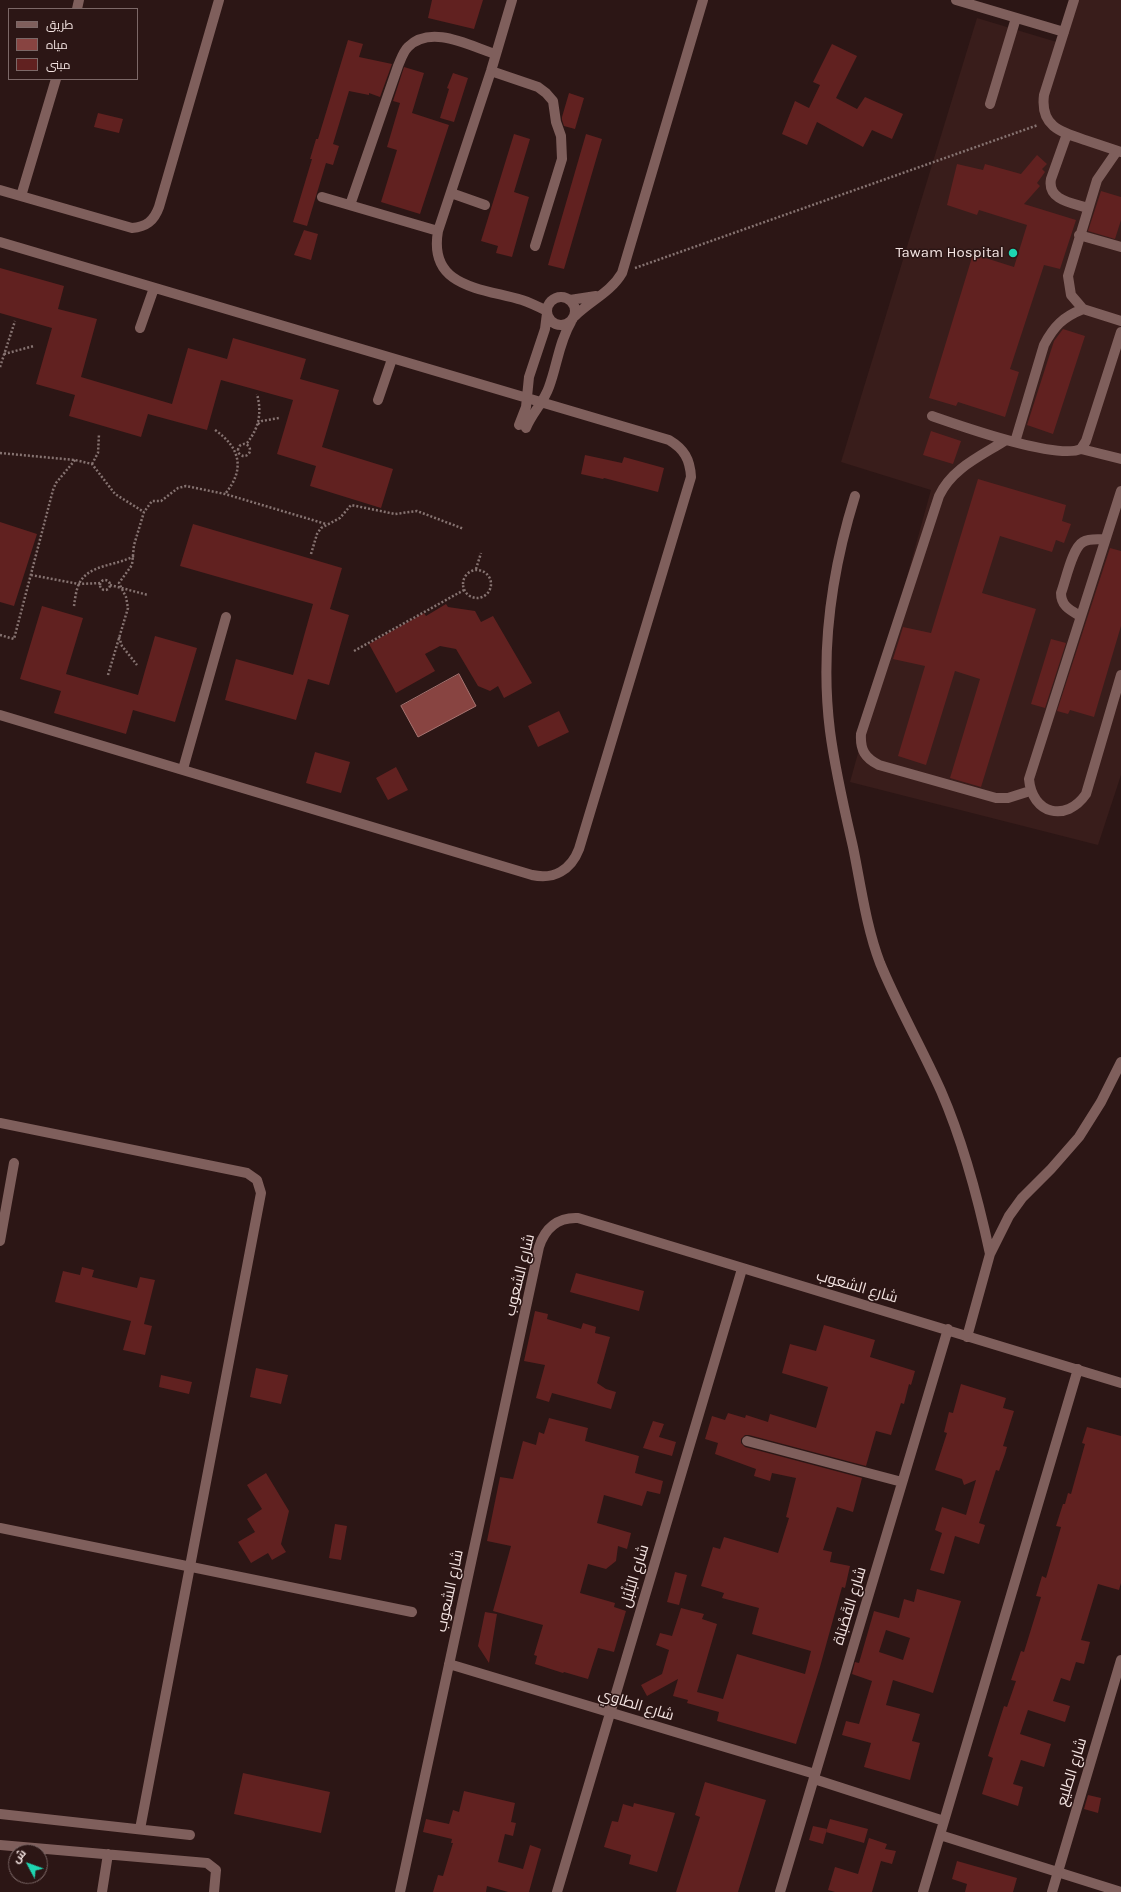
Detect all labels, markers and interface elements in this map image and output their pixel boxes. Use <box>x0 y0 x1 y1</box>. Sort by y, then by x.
legend <box>8 8 138 80</box>
text: طريق <box>46 18 73 32</box>
text: مياه <box>46 38 68 52</box>
text: مبنى <box>46 58 71 72</box>
place label: Tawam Hospital <box>895 244 1004 262</box>
marker: Tawam Hospital <box>1007 247 1019 259</box>
street label: شارع الشعوب <box>501 1232 539 1318</box>
street label: شارع الشعوب <box>814 1267 900 1307</box>
street label: شارع البُلْبُل <box>617 1542 653 1610</box>
street label: شارع الشعوب <box>432 1548 468 1634</box>
street label: شارع القَصْبَاة <box>830 1565 870 1647</box>
street label: شارع الطاوي <box>596 1685 676 1725</box>
street label: شارع الطليع <box>1053 1736 1091 1808</box>
north arrow <box>8 1844 48 1884</box>
text: ش <box>10 1847 29 1866</box>

